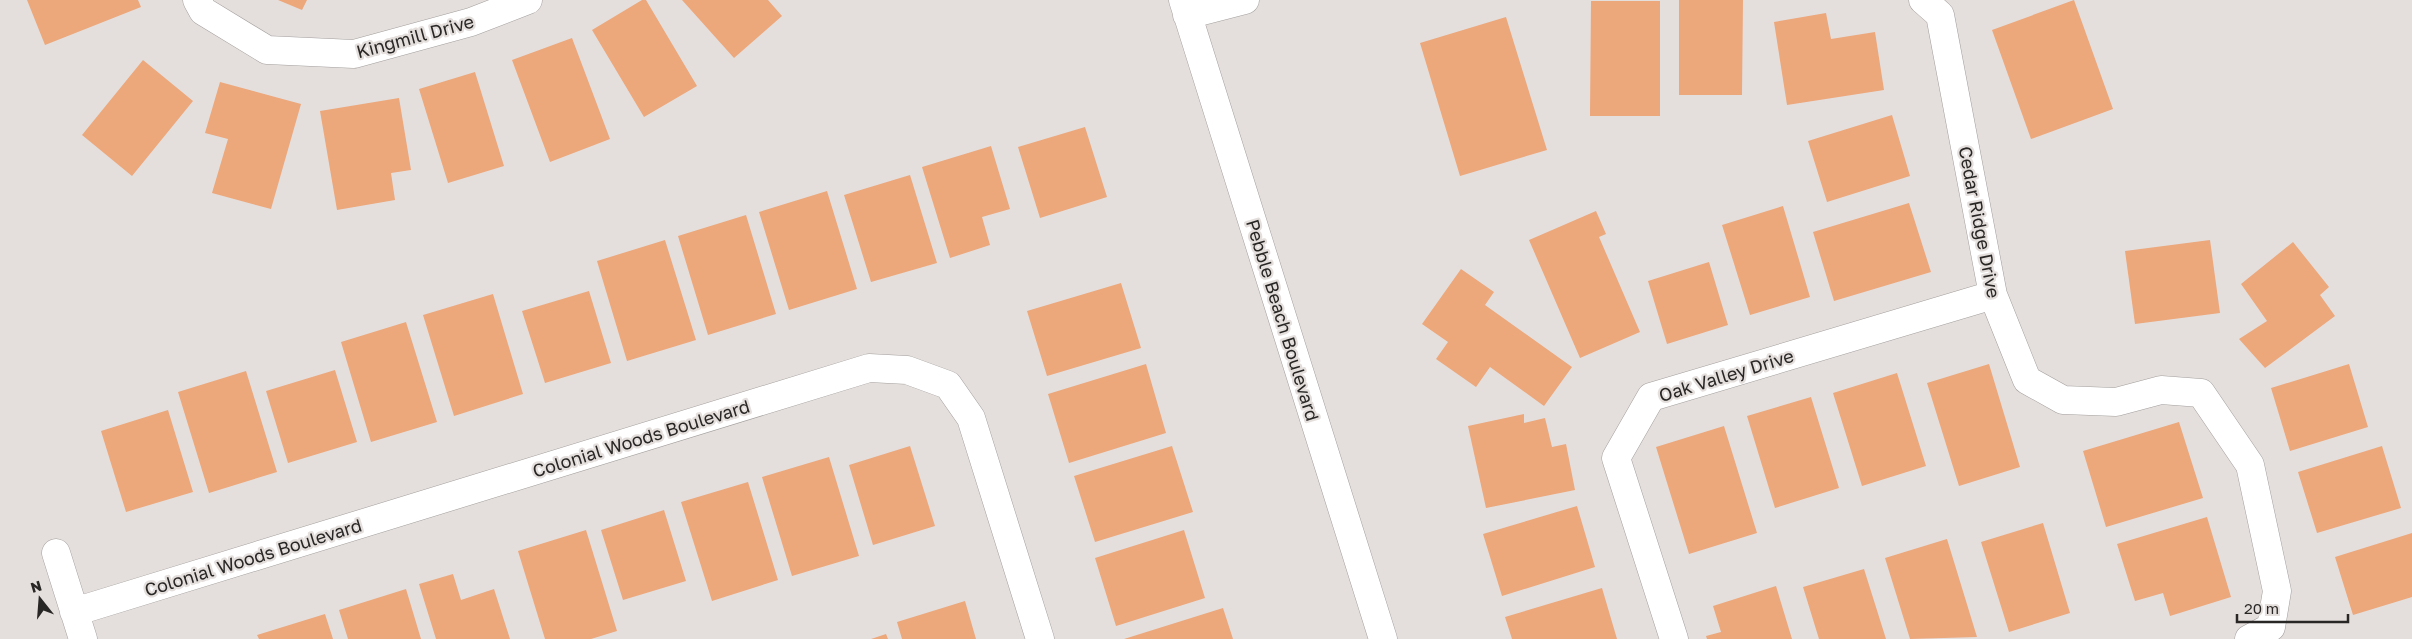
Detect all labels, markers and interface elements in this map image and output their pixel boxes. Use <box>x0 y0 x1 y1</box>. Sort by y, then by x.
street label: Kingmill Drive <box>354 10 476 62</box>
street label: Cedar Ridge Drive <box>1954 144 2006 300</box>
street label: Pebble Beach Boulevard <box>1242 216 1324 424</box>
street label: Oak Valley Drive <box>1656 344 1796 406</box>
street label: Colonial Woods Boulevard <box>530 394 752 482</box>
street label: Colonial Woods Boulevard <box>142 513 364 601</box>
north arrow <box>15 574 65 624</box>
text: N <box>28 576 44 596</box>
scale bar <box>2237 592 2348 624</box>
text: 20 m <box>2244 599 2279 617</box>

